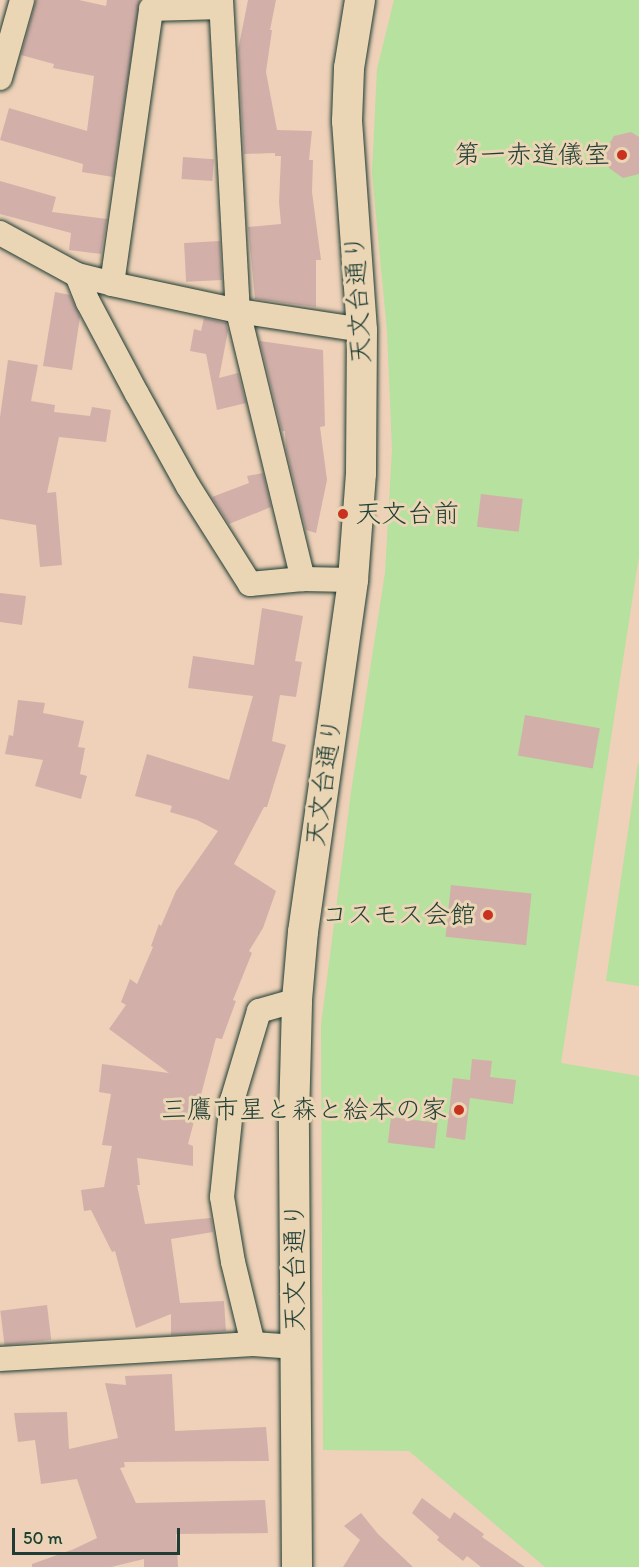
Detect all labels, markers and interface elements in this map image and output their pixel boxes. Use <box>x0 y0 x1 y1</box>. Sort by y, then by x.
place label: 第一赤道儀室 <box>454 139 610 171</box>
marker: 第一赤道儀室 <box>615 148 629 162</box>
street label: 天文台通り <box>339 233 377 365</box>
place label: 天文台前 <box>355 498 459 530</box>
marker: 天文台前 <box>336 507 350 521</box>
street label: 天文台通り <box>300 715 348 849</box>
place label: コスモス会館 <box>320 899 476 931</box>
marker: コスモス会館 <box>481 908 495 922</box>
place label: 三鷹市星と森と絵本の家 <box>161 1094 447 1126</box>
marker: 三鷹市星と森と絵本の家 <box>452 1103 466 1117</box>
street label: 天文台通り <box>279 1202 311 1332</box>
scale bar <box>15 1516 183 1554</box>
text: 50 m <box>23 1527 63 1549</box>

